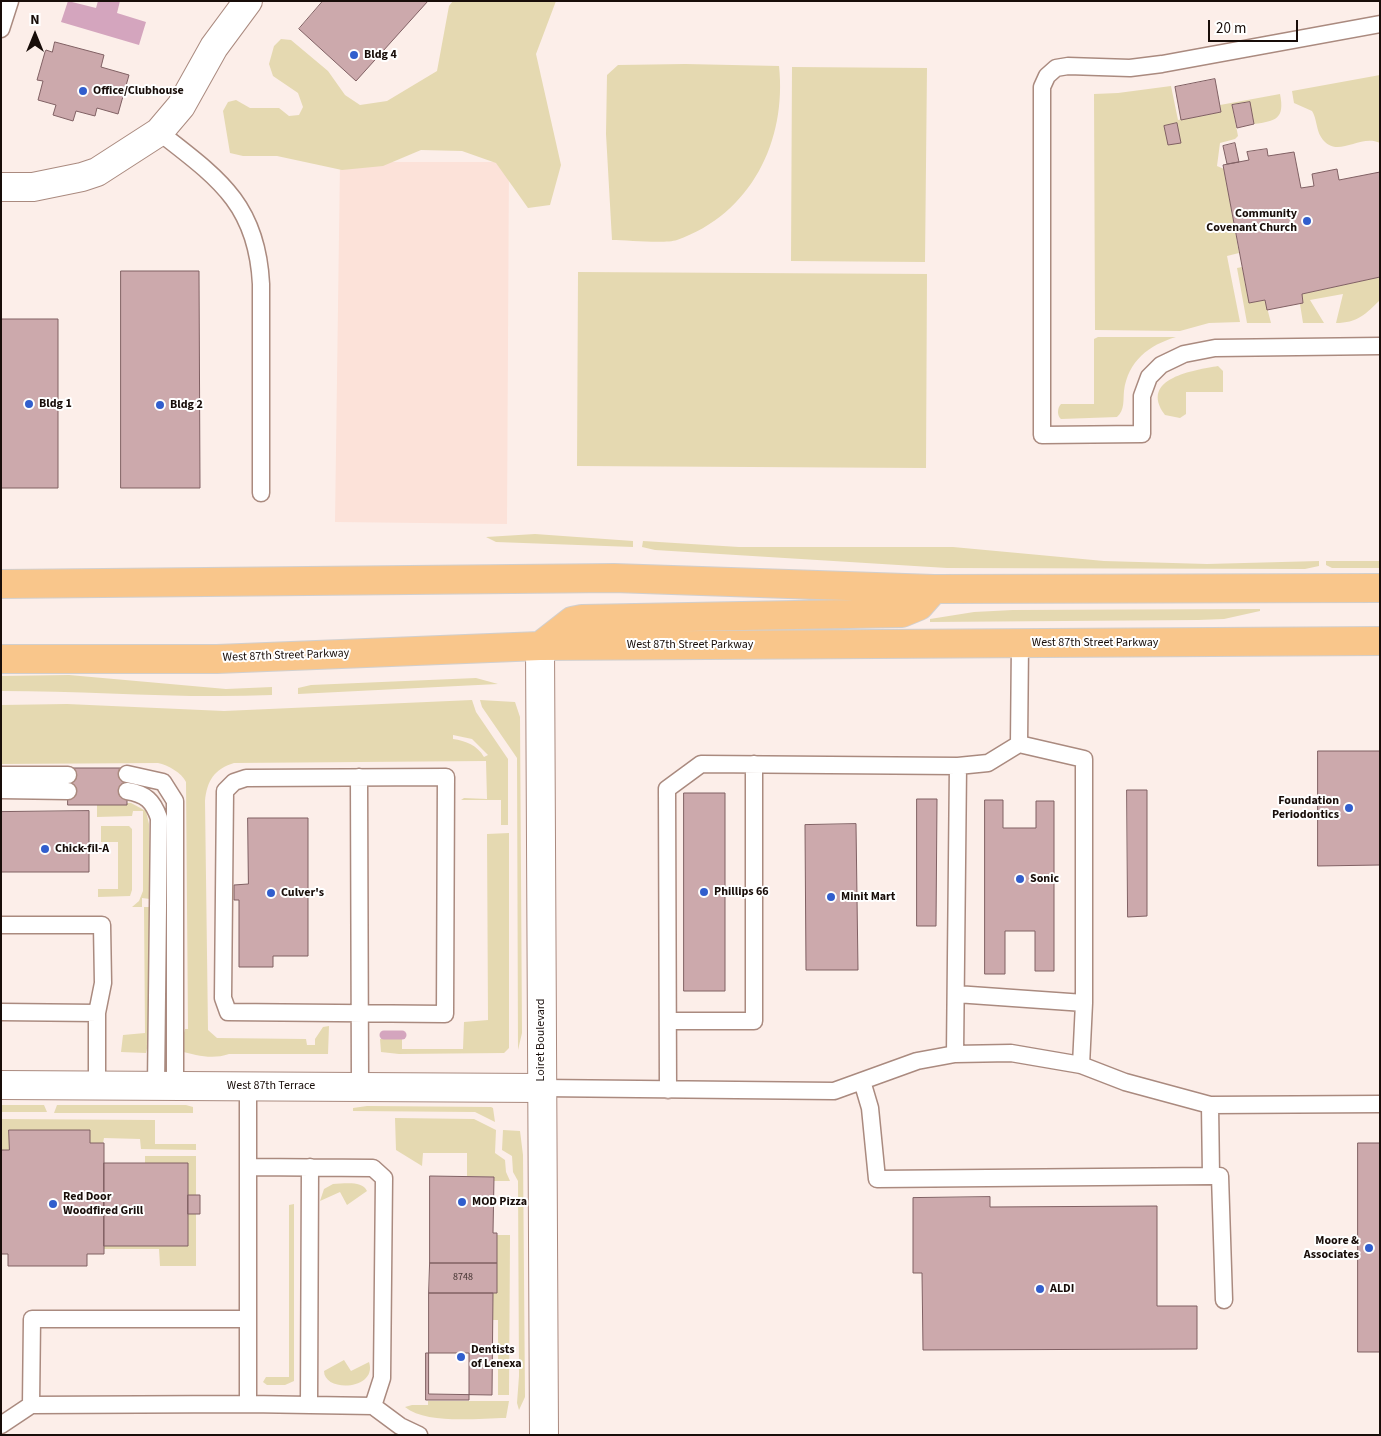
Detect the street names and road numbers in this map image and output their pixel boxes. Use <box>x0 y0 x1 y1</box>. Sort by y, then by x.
street label: West 87th Street Parkway <box>1032 636 1158 650</box>
street label: West 87th Street Parkway <box>627 638 753 652</box>
street label: West 87th Street Parkway <box>222 647 350 665</box>
street label: Loiret Boulevard <box>534 999 548 1081</box>
street label: West 87th Terrace <box>227 1079 315 1093</box>

